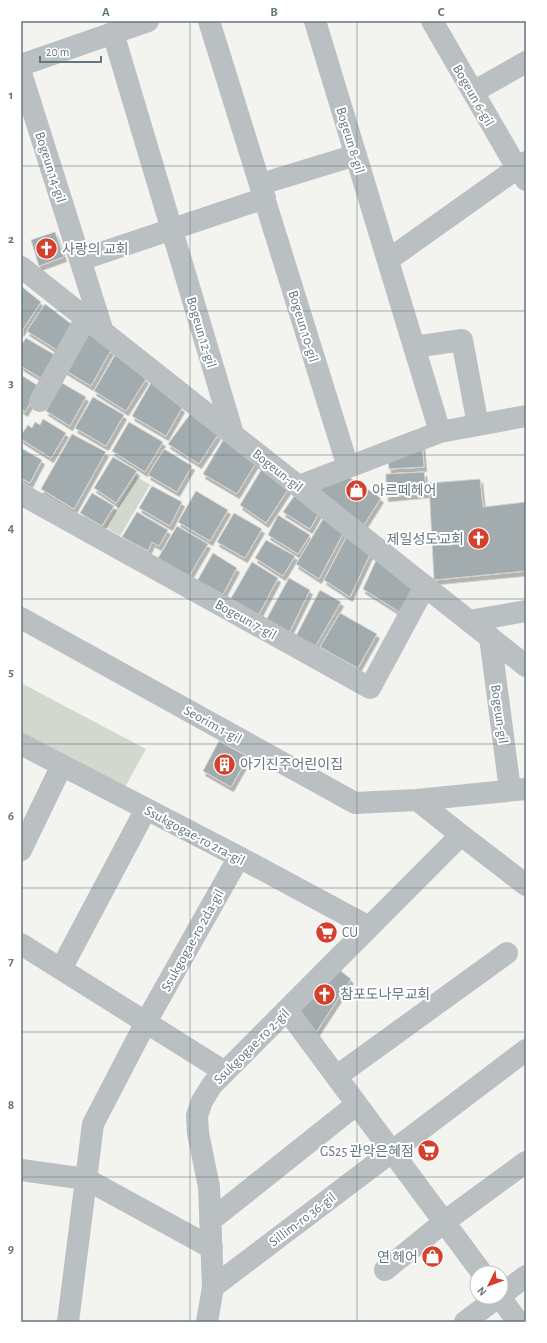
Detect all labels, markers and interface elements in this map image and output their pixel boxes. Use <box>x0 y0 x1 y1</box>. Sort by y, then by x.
text: A <box>102 6 110 19</box>
text: B <box>270 6 278 19</box>
text: C <box>438 6 445 19</box>
scale bar <box>40 38 101 64</box>
text: 20 m <box>46 46 69 58</box>
street label: Bogeun 6-gil <box>450 62 496 129</box>
text: 1 <box>9 89 13 102</box>
street label: Bogeun 8-gil <box>333 105 367 175</box>
street label: Bogeun 14-gil <box>32 130 68 204</box>
text: 2 <box>8 233 14 246</box>
church icon: 사랑의 교회 <box>34 236 60 262</box>
place label: 사랑의 교회 <box>62 242 129 257</box>
street label: Bogeun 10-gil <box>285 289 321 364</box>
street label: Bogeun 12-gil <box>184 295 218 369</box>
text: 3 <box>8 377 14 390</box>
street label: Bogeun-gil <box>250 447 305 495</box>
shop icon: 아르떼헤어 <box>344 477 370 503</box>
place label: 아르떼헤어 <box>372 483 436 498</box>
text: 4 <box>8 522 15 535</box>
church icon: 제일성도교회 <box>466 526 492 552</box>
place label: 제일성도교회 <box>387 532 464 547</box>
street label: Bogeun 7-gil <box>212 597 279 642</box>
text: 5 <box>8 666 14 679</box>
street label: Bogeun-gil <box>488 684 510 745</box>
street label: Seorim 1-gil <box>181 703 244 746</box>
building icon: 아기진주어린이집 <box>212 751 238 777</box>
place label: 아기진주어린이집 <box>240 757 343 772</box>
street label: Ssukgogae-ro 2ra-gil <box>142 804 247 868</box>
text: 6 <box>8 810 14 823</box>
street label: Ssukgogae-ro 2da-gil <box>159 887 227 994</box>
supermarket icon: CU <box>313 919 339 945</box>
place label: CU <box>342 926 358 940</box>
text: 7 <box>8 955 14 968</box>
church icon: 참포도나무교회 <box>311 981 337 1007</box>
place label: 참포도나무교회 <box>340 987 430 1002</box>
street label: Ssukgogae-ro 2-gil <box>211 1006 292 1087</box>
text: 8 <box>8 1099 14 1112</box>
supermarket icon: GS25 관악은혜점 <box>416 1138 442 1164</box>
place label: GS25 관악은혜점 <box>320 1144 414 1159</box>
street label: Sillim-ro 36-gil <box>267 1190 339 1249</box>
text: 9 <box>8 1243 14 1256</box>
shop icon: 연 헤어 <box>420 1244 446 1270</box>
place label: 연 헤어 <box>377 1250 418 1265</box>
north arrow <box>469 1265 509 1305</box>
text: N <box>475 1285 489 1298</box>

